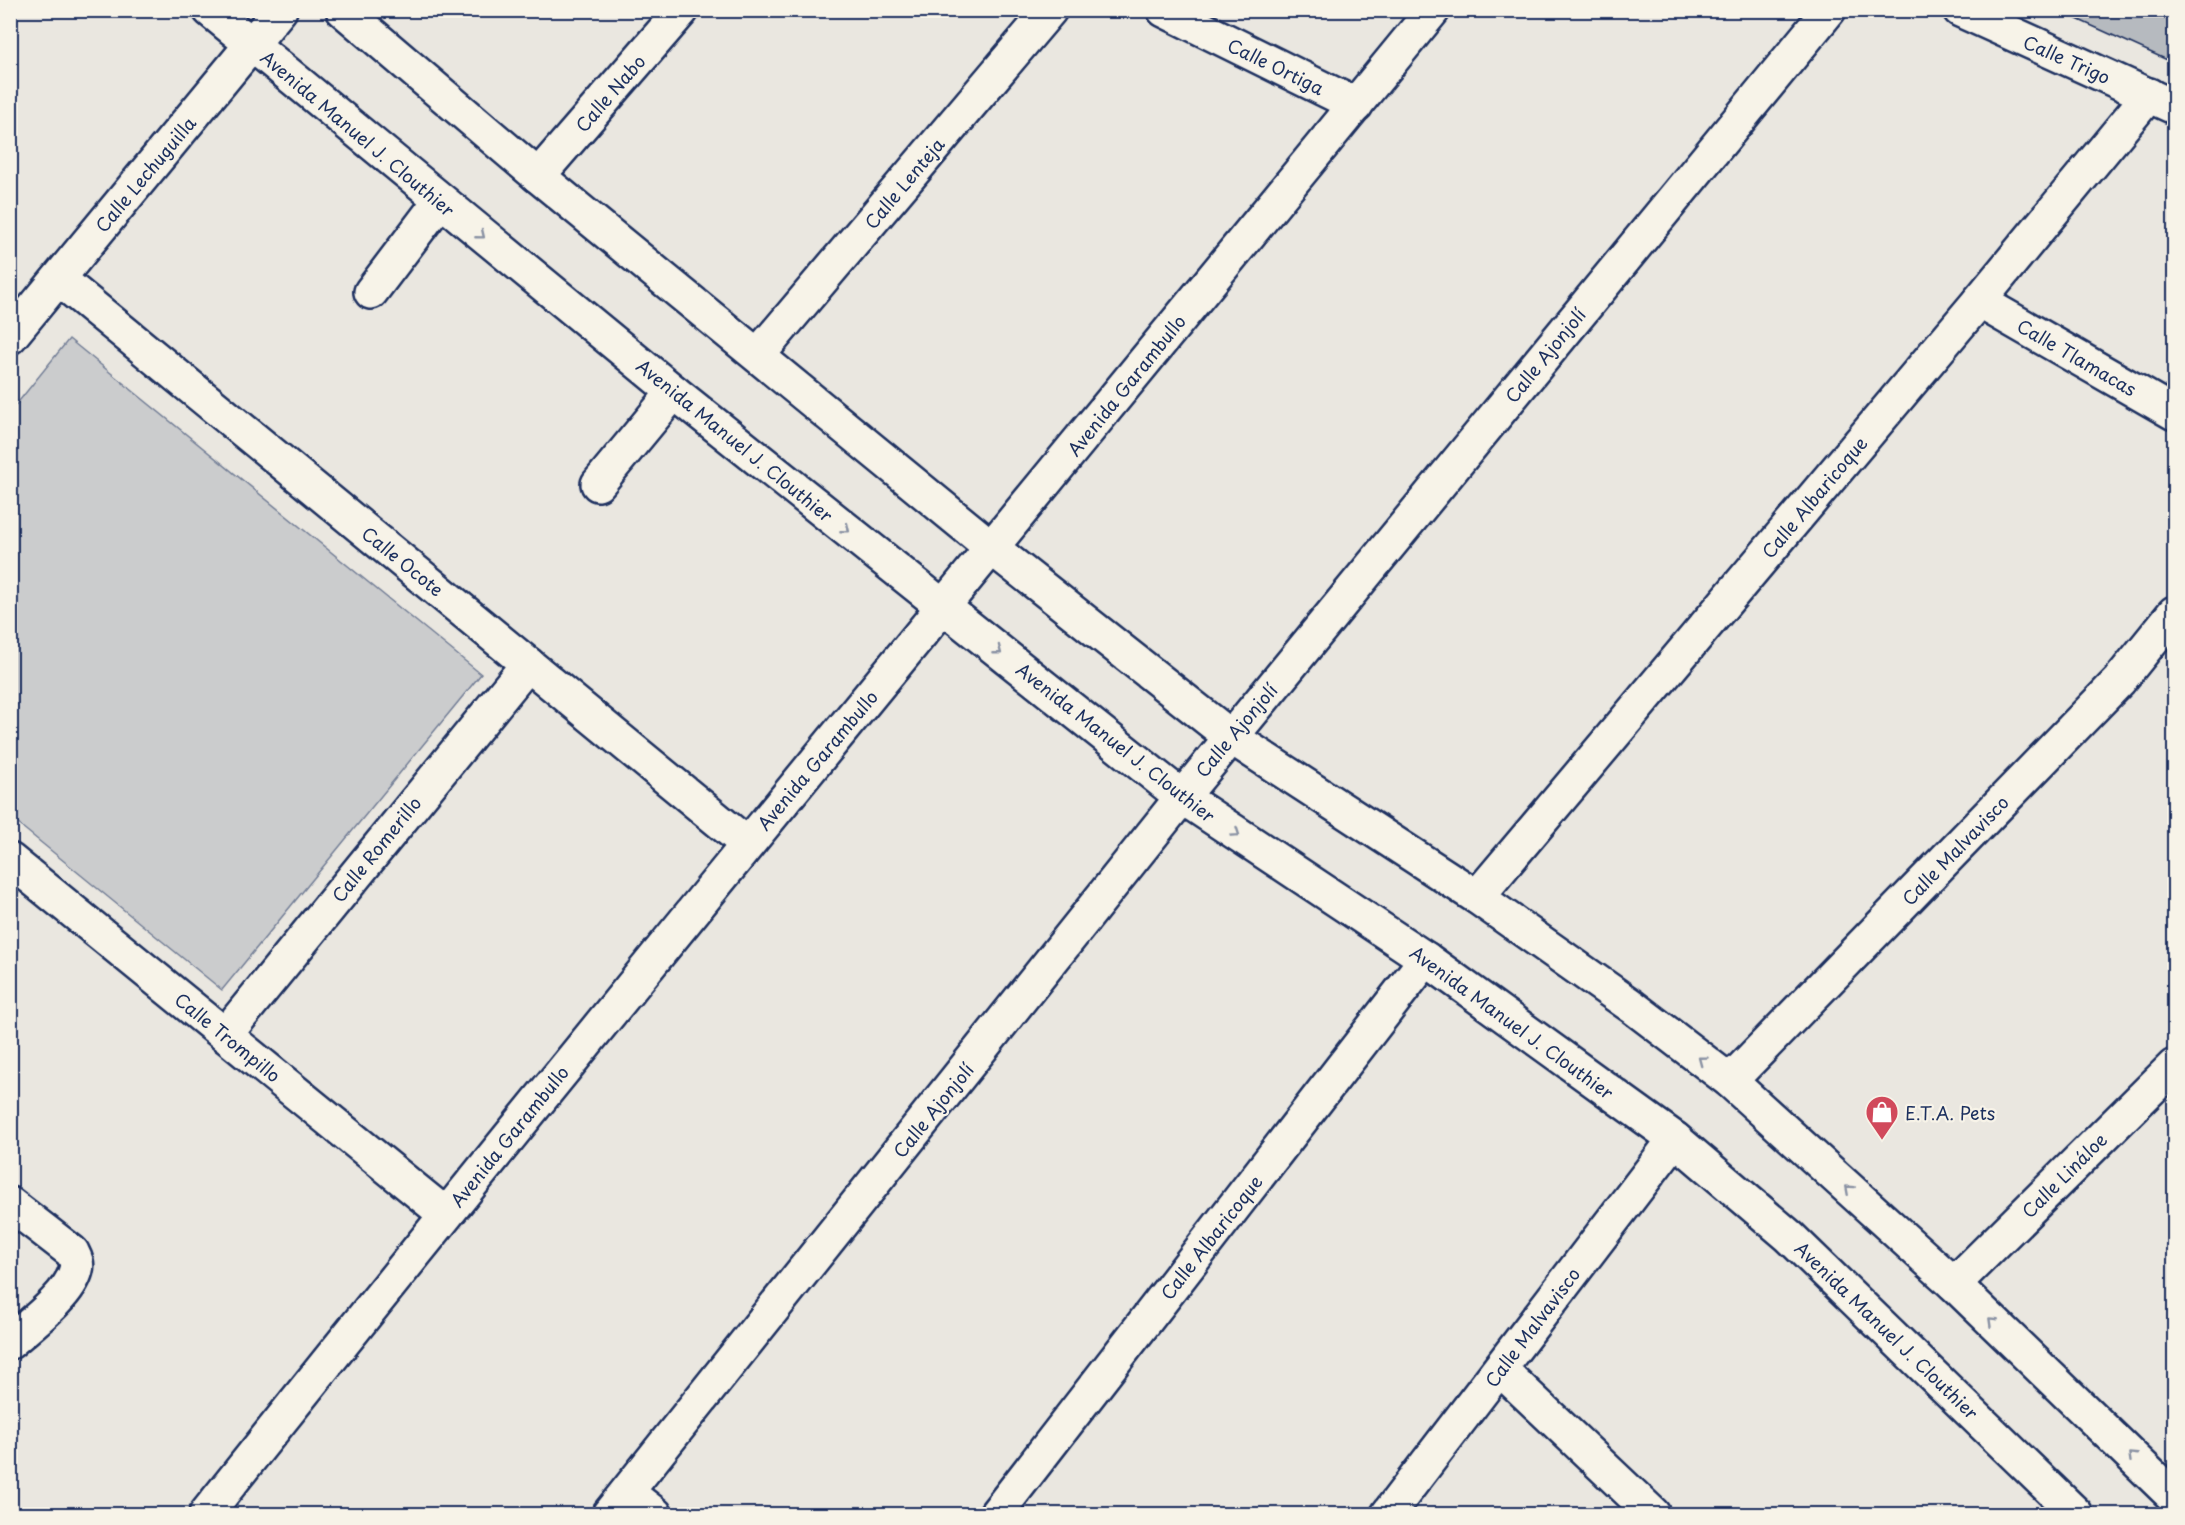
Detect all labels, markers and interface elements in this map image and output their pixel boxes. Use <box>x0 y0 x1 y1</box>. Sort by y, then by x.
street label: Calle Trigo <box>2019 28 2115 90</box>
street label: Calle Ortiga <box>1223 31 1329 101</box>
street label: Avenida Manuel J. Clouthier <box>255 44 461 223</box>
street label: Calle Nabo <box>569 48 651 138</box>
street label: Calle Lechuguilla <box>88 109 202 238</box>
street label: Calle Lenteja <box>858 131 951 235</box>
one-way arrow <box>475 228 486 239</box>
street label: Calle Ajonjolí <box>1498 301 1592 408</box>
street label: Avenida Garambullo <box>1060 308 1192 462</box>
street label: Calle Tlamacas <box>2012 312 2142 402</box>
street label: Avenida Manuel J. Clouthier <box>631 352 840 528</box>
street label: Calle Albaricoque <box>1755 430 1873 564</box>
street label: Calle Ocote <box>356 520 450 602</box>
one-way arrow <box>839 522 850 533</box>
one-way arrow <box>991 643 1002 654</box>
street label: Avenida Manuel J. Clouthier <box>1011 656 1222 829</box>
street label: Calle Ajonjolí <box>1189 677 1284 783</box>
street label: Avenida Garambullo <box>750 684 884 836</box>
street label: Calle Malvavisco <box>1895 789 2015 911</box>
street label: Calle Romerillo <box>325 790 427 908</box>
one-way arrow <box>1229 826 1240 837</box>
street label: Avenida Manuel J. Clouthier <box>1405 939 1620 1106</box>
street label: Calle Trompillo <box>169 986 287 1088</box>
street label: Calle Ajonjolí <box>886 1056 980 1163</box>
one-way arrow <box>1698 1057 1709 1068</box>
street label: Avenida Garambullo <box>443 1059 575 1213</box>
shop icon: E.T.A. Pets <box>1864 1094 1900 1141</box>
place label: E.T.A. Pets <box>1905 1099 1995 1126</box>
street label: Calle Lináloe <box>2015 1126 2113 1224</box>
street label: Calle Albaricoque <box>1154 1169 1268 1305</box>
one-way arrow <box>1845 1185 1856 1196</box>
street label: Avenida Manuel J. Clouthier <box>1789 1235 1985 1426</box>
street label: Calle Malvavisco <box>1478 1261 1586 1393</box>
one-way arrow <box>1989 1317 2000 1328</box>
one-way arrow <box>2129 1453 2140 1464</box>

